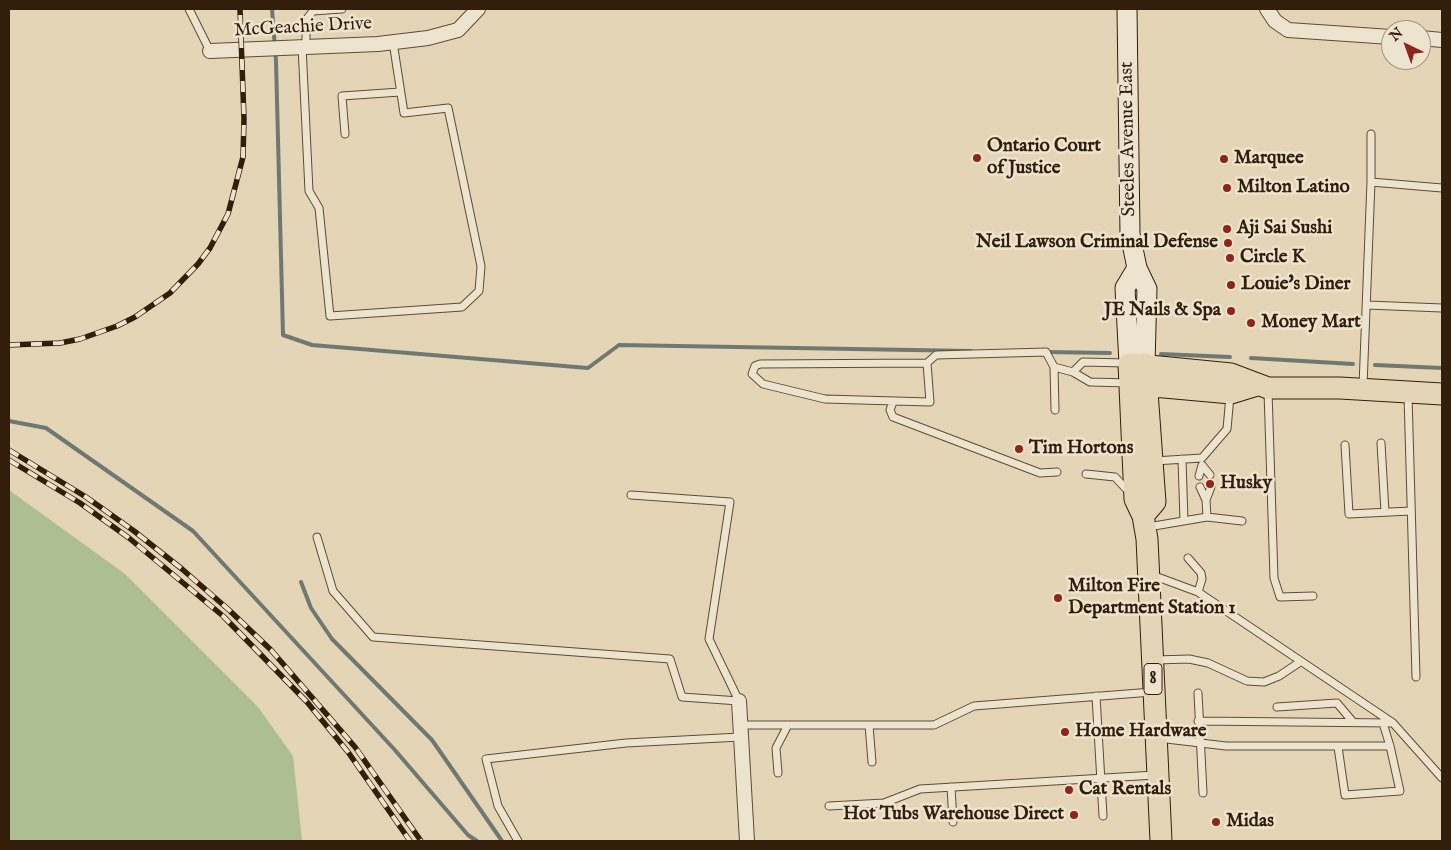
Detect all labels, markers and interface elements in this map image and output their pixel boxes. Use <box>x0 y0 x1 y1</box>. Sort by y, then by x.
street label: McGeachie Drive <box>233 13 373 43</box>
north arrow <box>1381 20 1431 70</box>
text: N <box>1386 24 1407 45</box>
street label: Steeles Avenue East <box>1116 61 1142 217</box>
place label: Ontario Court of Justice <box>987 136 1101 180</box>
place label: Marquee <box>1234 148 1304 170</box>
marker: Ontario Court of Justice <box>971 152 983 164</box>
marker: Marquee <box>1218 153 1230 165</box>
place label: Milton Latino <box>1237 177 1350 199</box>
marker: Milton Latino <box>1221 182 1233 194</box>
place label: Aji Sai Sushi <box>1237 218 1332 240</box>
marker: Aji Sai Sushi <box>1221 223 1233 235</box>
place label: Neil Lawson Criminal Defense <box>976 232 1218 254</box>
marker: Neil Lawson Criminal Defense <box>1222 237 1234 249</box>
place label: Circle K <box>1240 247 1305 269</box>
marker: Circle K <box>1224 252 1236 264</box>
place label: Louie's Diner <box>1241 274 1351 296</box>
marker: Louie's Diner <box>1225 279 1237 291</box>
place label: JE Nails & Spa <box>1104 300 1221 322</box>
marker: JE Nails & Spa <box>1225 305 1237 317</box>
place label: Money Mart <box>1261 312 1361 334</box>
marker: Money Mart <box>1245 317 1257 329</box>
place label: Tim Hortons <box>1029 438 1133 460</box>
marker: Tim Hortons <box>1013 443 1025 455</box>
place label: Husky <box>1220 473 1272 495</box>
marker: Husky <box>1204 478 1216 490</box>
place label: Milton Fire Department Station 1 <box>1068 576 1236 620</box>
marker: Milton Fire Department Station 1 <box>1052 592 1064 604</box>
road number: 8 <box>1144 664 1162 694</box>
place label: Home Hardware <box>1075 721 1207 743</box>
marker: Home Hardware <box>1059 726 1071 738</box>
place label: Cat Rentals <box>1079 779 1171 801</box>
marker: Cat Rentals <box>1063 784 1075 796</box>
place label: Hot Tubs Warehouse Direct <box>843 804 1064 826</box>
marker: Hot Tubs Warehouse Direct <box>1068 809 1080 821</box>
place label: Midas <box>1226 811 1274 833</box>
marker: Midas <box>1210 816 1222 828</box>

